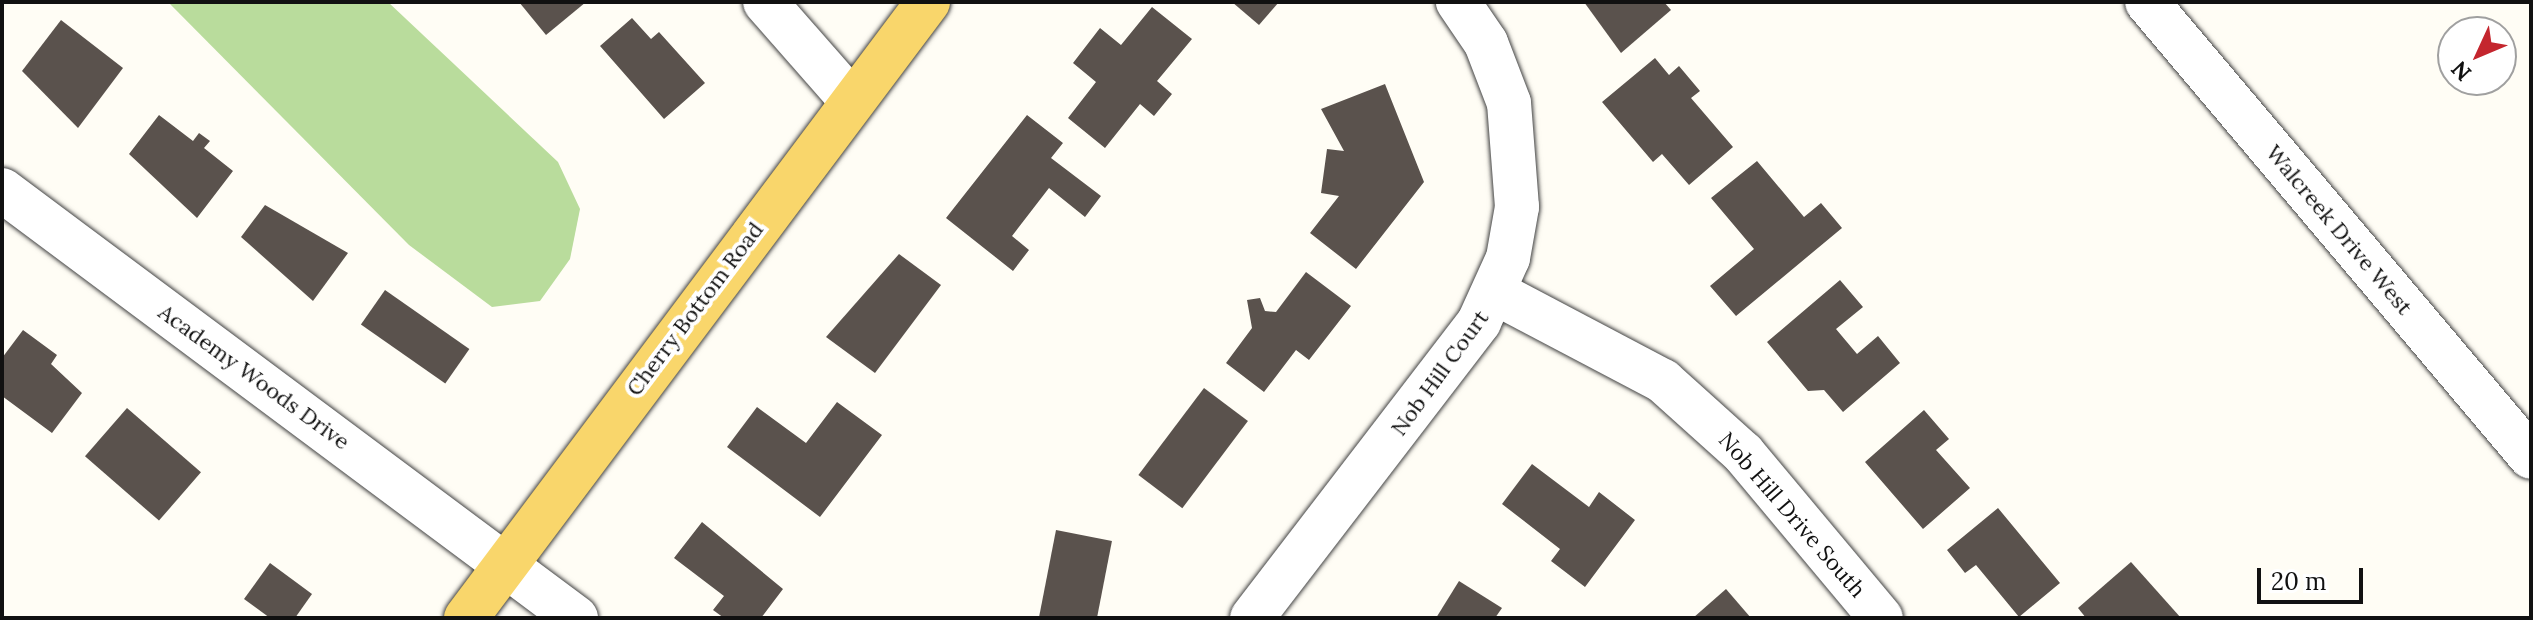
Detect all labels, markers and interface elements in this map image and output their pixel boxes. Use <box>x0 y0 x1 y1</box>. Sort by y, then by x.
north arrow <box>2437 16 2517 96</box>
text: N <box>2445 55 2477 87</box>
street label: Walcreek Drive West <box>2260 140 2418 320</box>
street label: Cherry Bottom Road <box>621 217 769 401</box>
street label: Academy Woods Drive <box>153 299 355 455</box>
street label: Nob Hill Court <box>1386 305 1494 441</box>
street label: Nob Hill Drive South <box>1713 427 1871 603</box>
scale bar <box>2261 552 2367 602</box>
text: 20 m <box>2271 566 2327 597</box>

